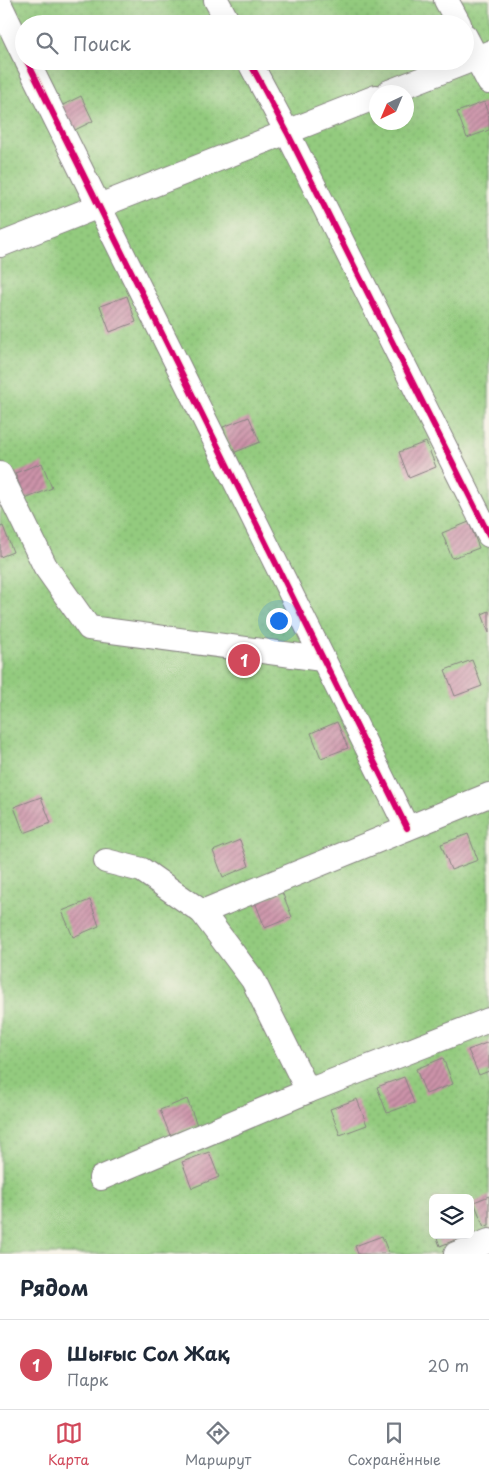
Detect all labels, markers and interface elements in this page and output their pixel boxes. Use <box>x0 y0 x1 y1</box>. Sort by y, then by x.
search box <box>15 15 474 70</box>
icon: search <box>33 29 61 57</box>
text: Поиск <box>73 29 131 57</box>
north arrow <box>369 85 414 130</box>
your location <box>266 608 292 634</box>
pin: 1 <box>228 641 260 679</box>
map controls <box>429 1194 474 1239</box>
button: layers <box>429 1194 474 1239</box>
text: Рядом <box>20 1271 88 1303</box>
text: Шығыс Сол Жақ <box>67 1339 230 1367</box>
text: 1 <box>32 1353 40 1377</box>
text: 20 m <box>428 1353 469 1377</box>
text: Парк <box>67 1367 108 1391</box>
tab: Карта <box>48 1419 89 1470</box>
tab: Маршрут <box>185 1419 251 1470</box>
tab: Сохранённые <box>347 1419 441 1470</box>

